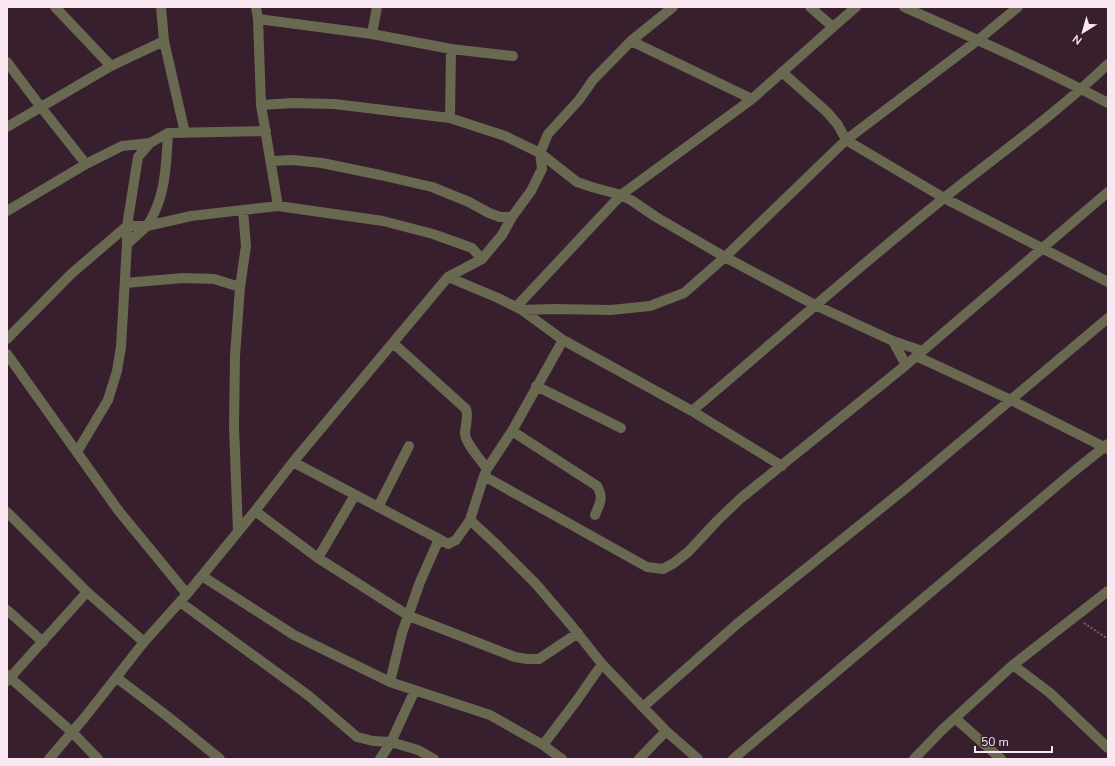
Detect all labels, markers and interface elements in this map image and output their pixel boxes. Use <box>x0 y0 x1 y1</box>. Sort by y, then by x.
north arrow <box>1063 12 1103 52</box>
text: N <box>1069 31 1085 48</box>
scale bar <box>975 728 1052 754</box>
text: 50 m <box>981 734 1009 750</box>

